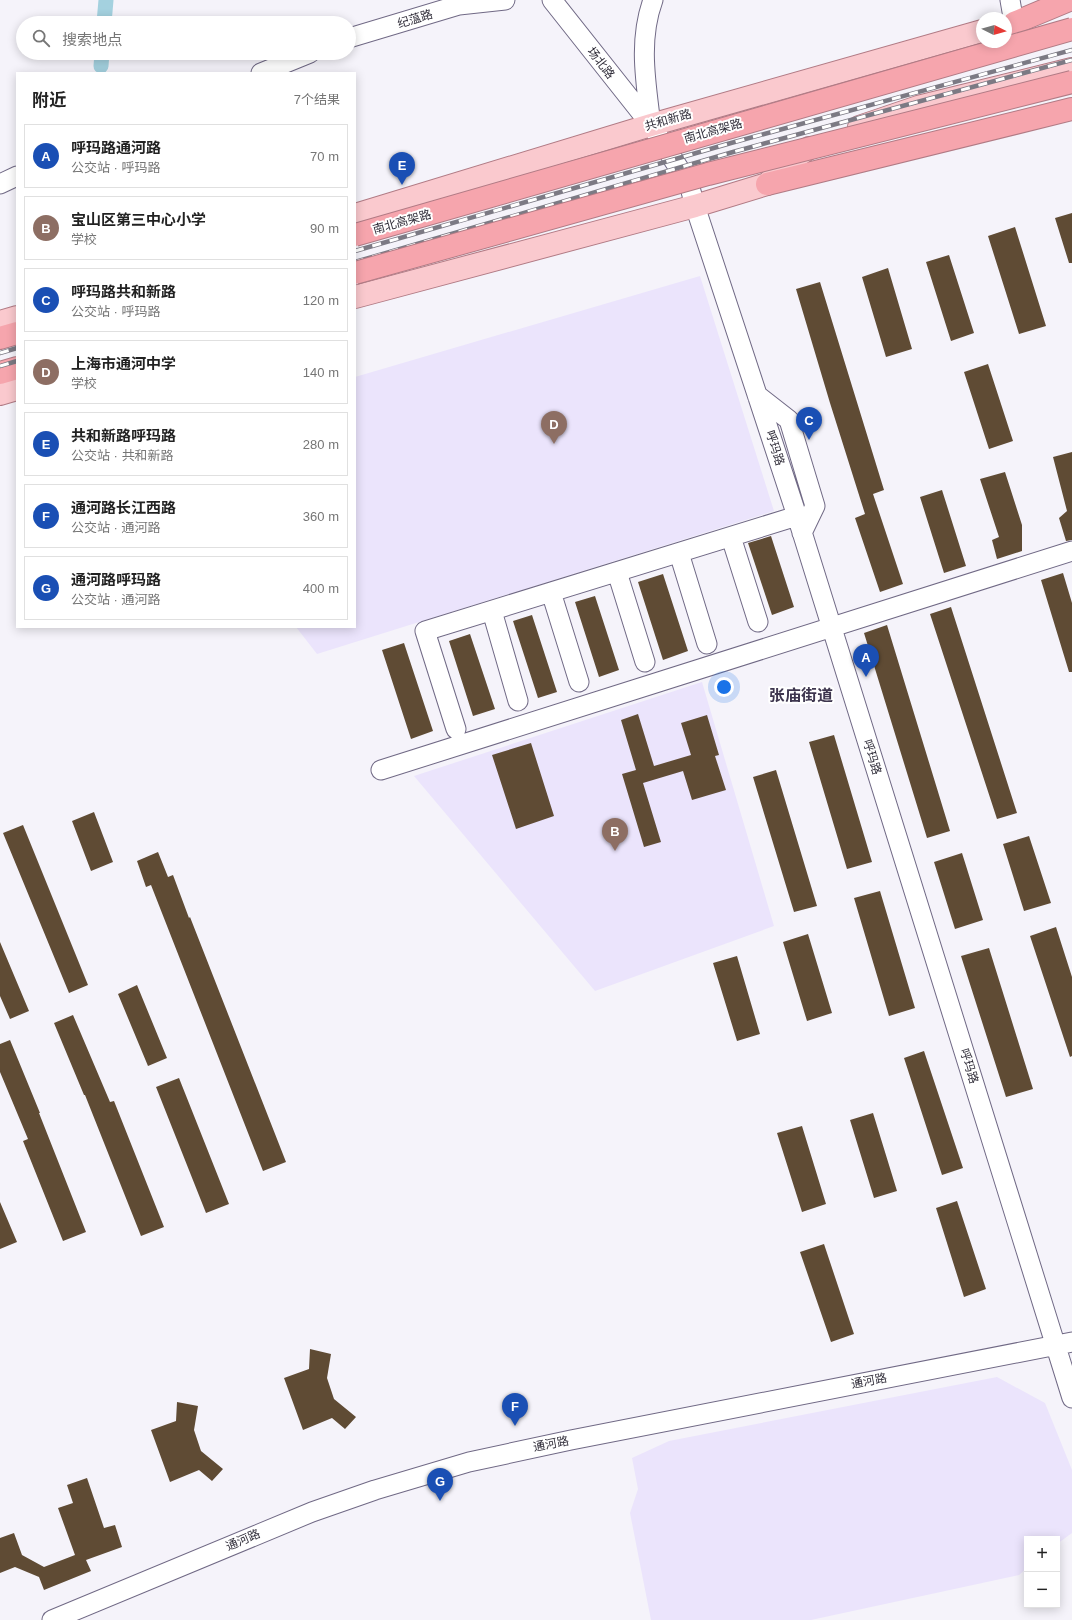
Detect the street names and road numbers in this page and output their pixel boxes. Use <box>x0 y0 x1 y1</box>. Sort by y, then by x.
street label: 纪蕰路 <box>396 7 434 31</box>
street label: 场北路 <box>584 45 618 81</box>
street label: 共和新路 <box>643 107 693 133</box>
street label: 南北高架路 <box>682 116 744 146</box>
street label: 南北高架路 <box>371 207 433 237</box>
street label: 呼玛路 <box>763 429 787 467</box>
street label: 呼玛路 <box>860 738 884 776</box>
street label: 呼玛路 <box>957 1047 981 1085</box>
street label: 通河路 <box>850 1371 888 1391</box>
street label: 通河路 <box>532 1434 570 1454</box>
street label: 通河路 <box>224 1527 262 1553</box>

